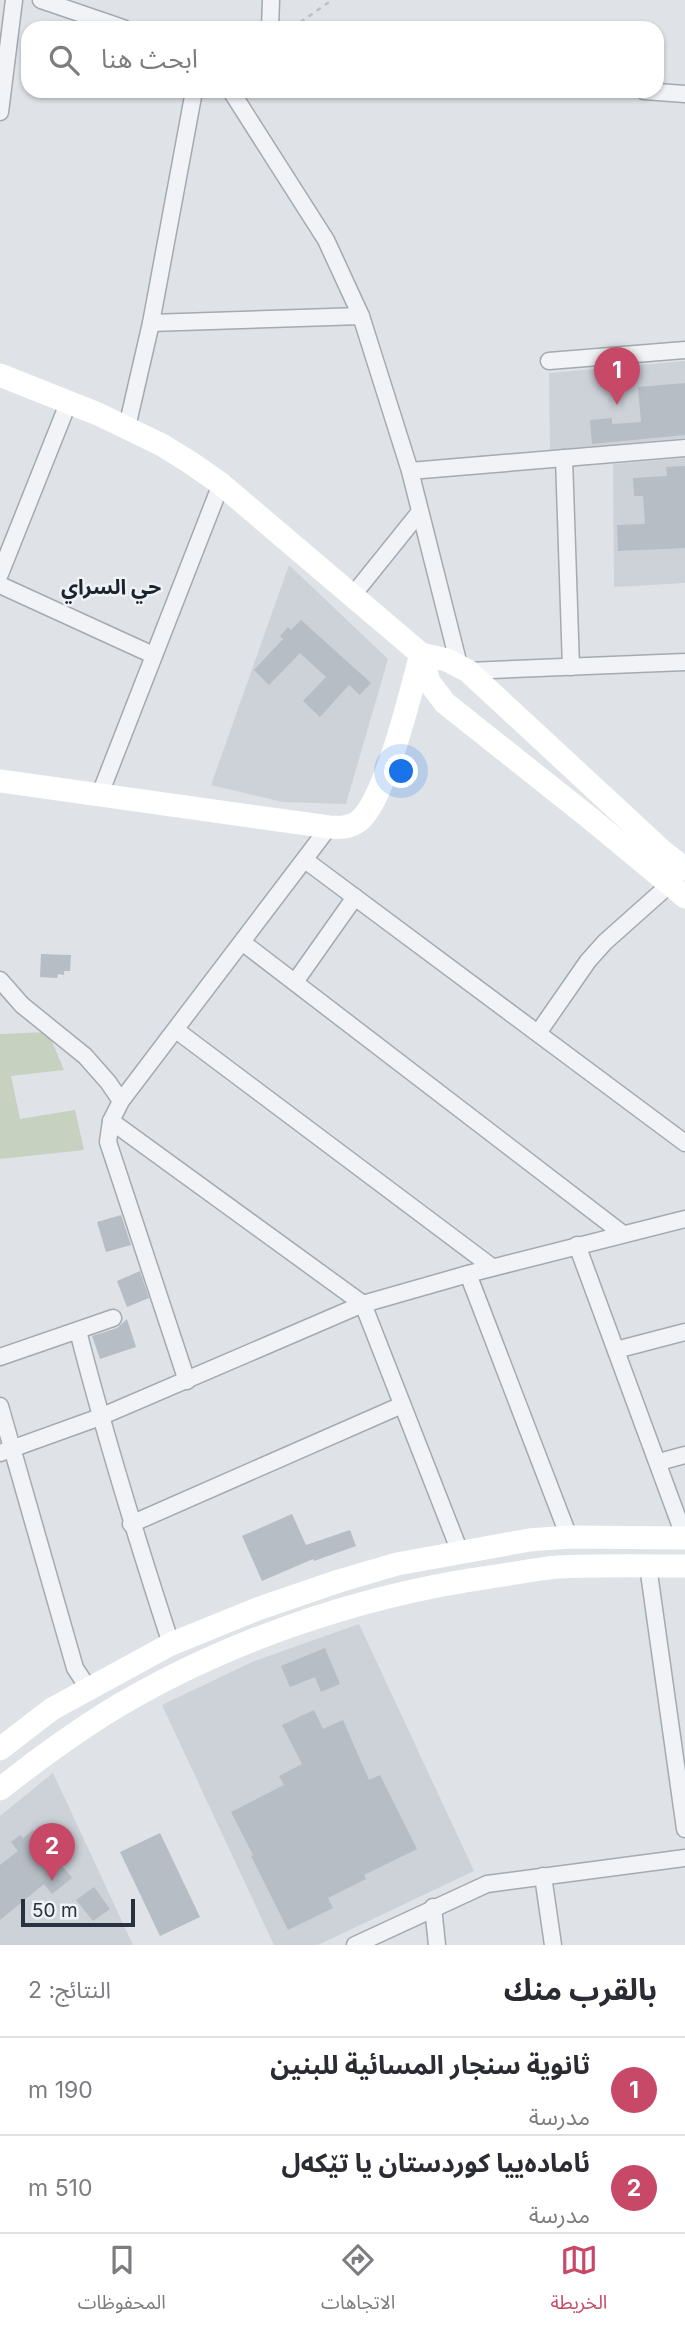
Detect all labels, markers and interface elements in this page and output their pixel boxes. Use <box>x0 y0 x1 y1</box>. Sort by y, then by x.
search box <box>21 21 664 98</box>
icon: search <box>45 41 83 79</box>
text: ابحث هنا <box>101 43 198 74</box>
pin: 1 <box>594 347 640 405</box>
district label: حي السراي <box>61 574 161 604</box>
your location <box>384 754 418 788</box>
pin: 2 <box>29 1823 75 1881</box>
scale bar <box>21 1896 135 1928</box>
text: 50 m <box>32 1899 78 1922</box>
text: بالقرب منك <box>504 1971 657 2007</box>
text: النتائج: 2 <box>28 1976 111 2004</box>
text: ثانوية سنجار المسائية للبنين <box>270 2049 590 2080</box>
text: 190 m <box>28 2076 93 2104</box>
text: 1 <box>629 2076 639 2104</box>
text: مدرسة <box>529 2103 590 2131</box>
text: ئامادەییا کوردستان یا تێکەل <box>282 2147 590 2178</box>
text: 510 m <box>28 2174 92 2202</box>
text: 2 <box>627 2174 641 2202</box>
text: مدرسة <box>529 2201 590 2229</box>
tab: المحفوظات <box>78 2241 166 2323</box>
tab: الاتجاهات <box>321 2241 395 2323</box>
tab: الخريطة <box>550 2241 607 2323</box>

